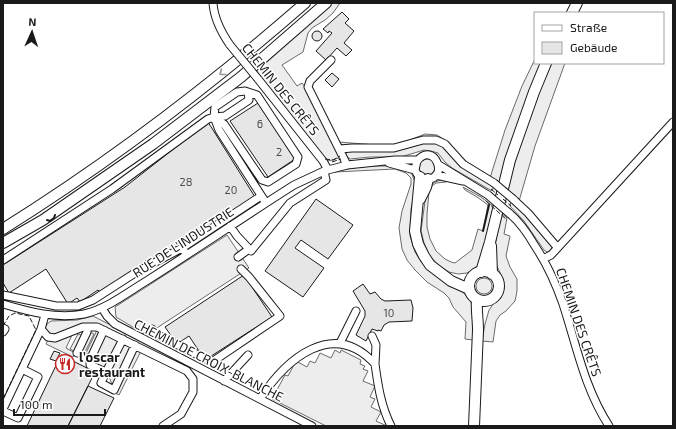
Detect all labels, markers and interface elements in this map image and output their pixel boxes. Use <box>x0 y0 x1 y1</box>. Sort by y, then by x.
north arrow <box>12 12 52 52</box>
legend <box>534 12 664 64</box>
text: N <box>28 15 37 28</box>
text: Straße <box>570 20 607 34</box>
street label: CHEMIN DES CRÊTS <box>239 40 323 138</box>
text: Gebäude <box>570 40 618 54</box>
one-way arrow <box>219 69 226 76</box>
house number: 6 <box>257 117 263 130</box>
house number: 2 <box>276 145 282 158</box>
house number: 28 <box>180 175 192 188</box>
house number: 20 <box>225 183 237 196</box>
street label: RUE DE L'INDUSTRIE <box>129 203 237 281</box>
street label: CHEMIN DES CRÊTS <box>553 266 605 378</box>
house number: 10 <box>383 306 395 319</box>
street label: CHEMIN DE CROIX-BLANCHE <box>132 315 286 405</box>
place label: l’oscar restaurant <box>79 349 146 380</box>
restaurant icon: l’oscar restaurant <box>54 353 76 375</box>
scale bar <box>14 391 105 417</box>
text: 100 m <box>20 397 52 411</box>

